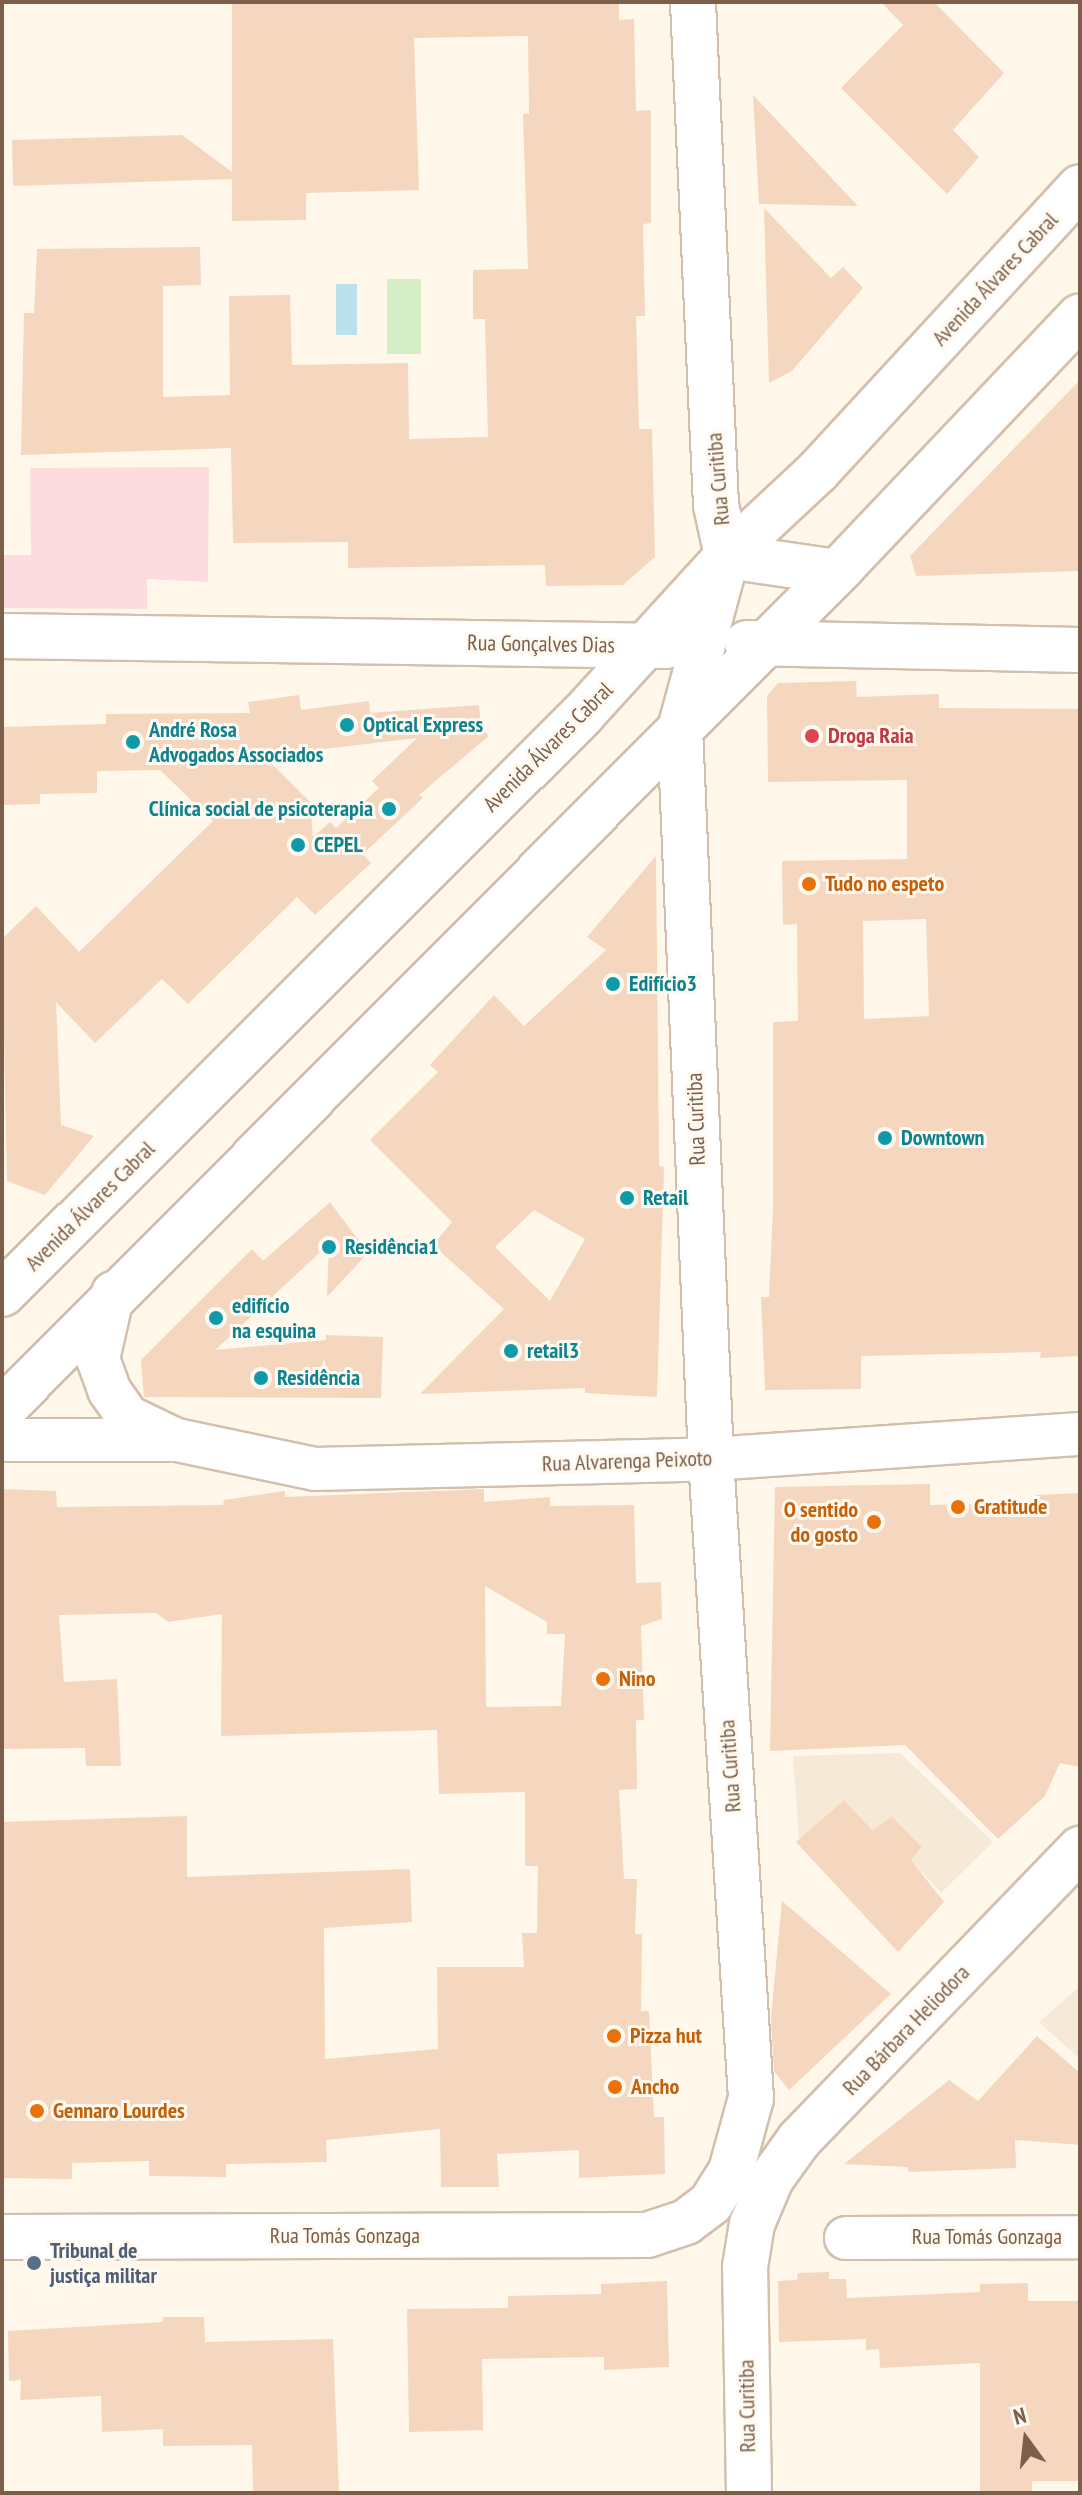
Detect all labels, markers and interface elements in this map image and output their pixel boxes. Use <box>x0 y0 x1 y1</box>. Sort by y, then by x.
street label: Avenida Álvares Cabral <box>926 207 1064 351</box>
street label: Rua Curitiba <box>701 432 735 526</box>
street label: Rua Gonçalves Dias <box>467 630 615 658</box>
street label: Avenida Álvares Cabral <box>478 677 618 817</box>
place label: Optical Express <box>363 712 483 738</box>
place label: André Rosa Advogados Associados <box>149 716 324 768</box>
marker: Optical Express <box>338 716 356 734</box>
place label: Droga Raia <box>828 723 914 749</box>
marker: Droga Raia <box>803 727 821 745</box>
marker: André Rosa Advogados Associados <box>124 733 142 751</box>
place label: Clínica social de psicoterapia <box>149 796 373 822</box>
marker: Clínica social de psicoterapia <box>380 800 398 818</box>
place label: CEPEL <box>314 832 363 858</box>
marker: CEPEL <box>289 836 307 854</box>
place label: Tudo no espeto <box>825 871 944 897</box>
marker: Tudo no espeto <box>800 875 818 893</box>
place label: Edifício3 <box>629 971 697 997</box>
marker: Edifício3 <box>604 975 622 993</box>
street label: Rua Curitiba <box>681 1072 711 1166</box>
place label: Downtown <box>901 1125 984 1151</box>
marker: Downtown <box>876 1129 894 1147</box>
street label: Avenida Álvares Cabral <box>20 1136 160 1276</box>
place label: Retail <box>643 1185 688 1211</box>
marker: Retail <box>618 1189 636 1207</box>
place label: Residência1 <box>345 1234 439 1260</box>
marker: Residência1 <box>320 1238 338 1256</box>
place label: edifício na esquina <box>232 1292 316 1344</box>
marker: edifício na esquina <box>207 1309 225 1327</box>
place label: retail3 <box>527 1338 579 1364</box>
marker: retail3 <box>502 1342 520 1360</box>
place label: Residência <box>277 1365 360 1391</box>
marker: Residência <box>252 1369 270 1387</box>
street label: Rua Alvarenga Peixoto <box>541 1445 713 1477</box>
place label: Gratitude <box>974 1494 1047 1520</box>
place label: O sentido do gosto <box>783 1496 858 1548</box>
marker: Gratitude <box>949 1498 967 1516</box>
marker: O sentido do gosto <box>865 1513 883 1531</box>
place label: Nino <box>619 1666 655 1692</box>
marker: Nino <box>594 1670 612 1688</box>
street label: Rua Curitiba <box>714 1719 746 1813</box>
street label: Rua Bárbara Heliodora <box>837 1959 975 2101</box>
place label: Pizza hut <box>630 2023 702 2049</box>
marker: Pizza hut <box>605 2027 623 2045</box>
place label: Ancho <box>631 2074 679 2100</box>
marker: Ancho <box>606 2078 624 2096</box>
place label: Gennaro Lourdes <box>53 2098 185 2124</box>
marker: Gennaro Lourdes <box>28 2102 46 2120</box>
street label: Rua Tomás Gonzaga <box>270 2223 420 2249</box>
street label: Rua Tomás Gonzaga <box>912 2224 1062 2250</box>
place label: Tribunal de justiça militar <box>50 2237 157 2288</box>
marker: Tribunal de justiça militar <box>25 2254 43 2272</box>
street label: Rua Curitiba <box>733 2359 761 2453</box>
north arrow <box>986 2399 1066 2479</box>
text: N <box>1010 2401 1029 2431</box>

